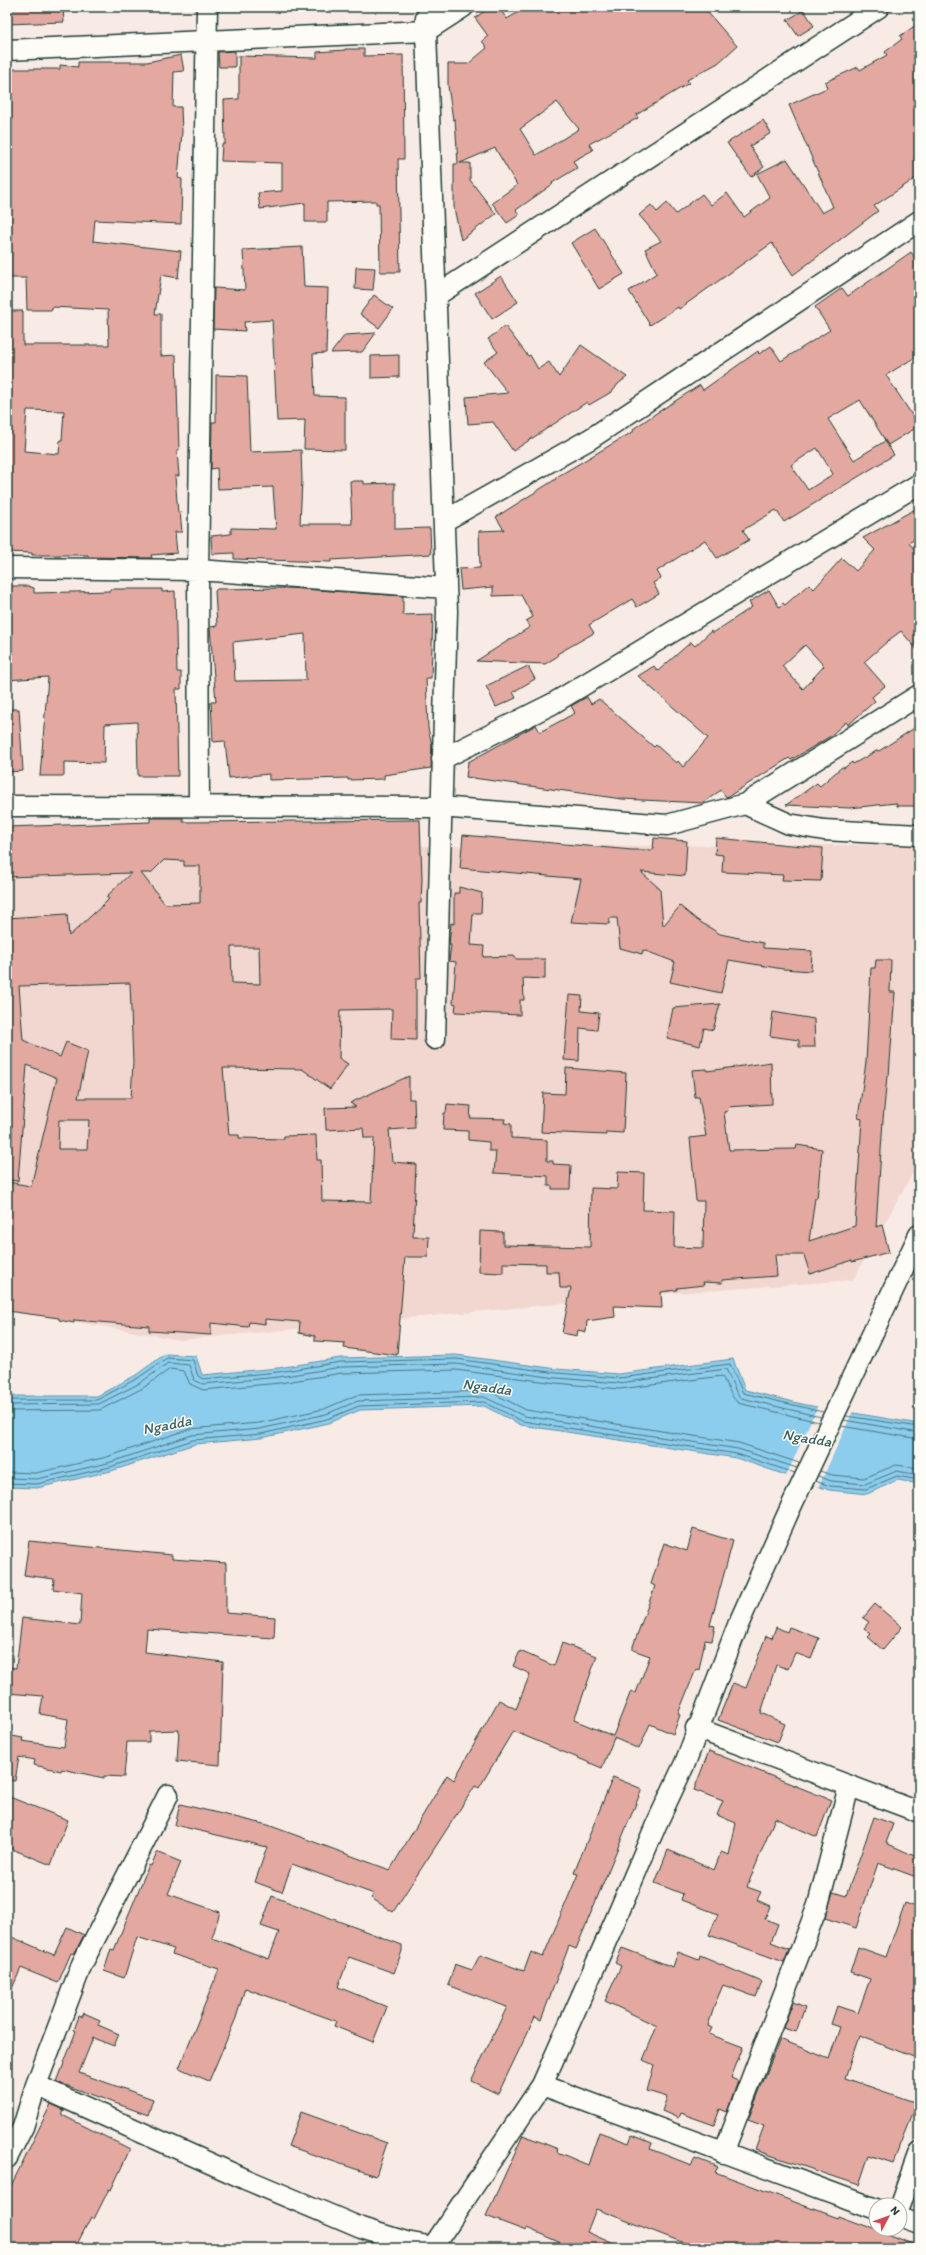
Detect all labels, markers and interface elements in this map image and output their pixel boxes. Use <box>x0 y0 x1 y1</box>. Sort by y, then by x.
water label: Ngadda <box>461 1375 513 1399</box>
water label: Ngadda <box>141 1411 193 1439</box>
water label: Ngadda <box>781 1425 833 1451</box>
north arrow <box>868 2197 908 2237</box>
text: N <box>888 2204 903 2218</box>

